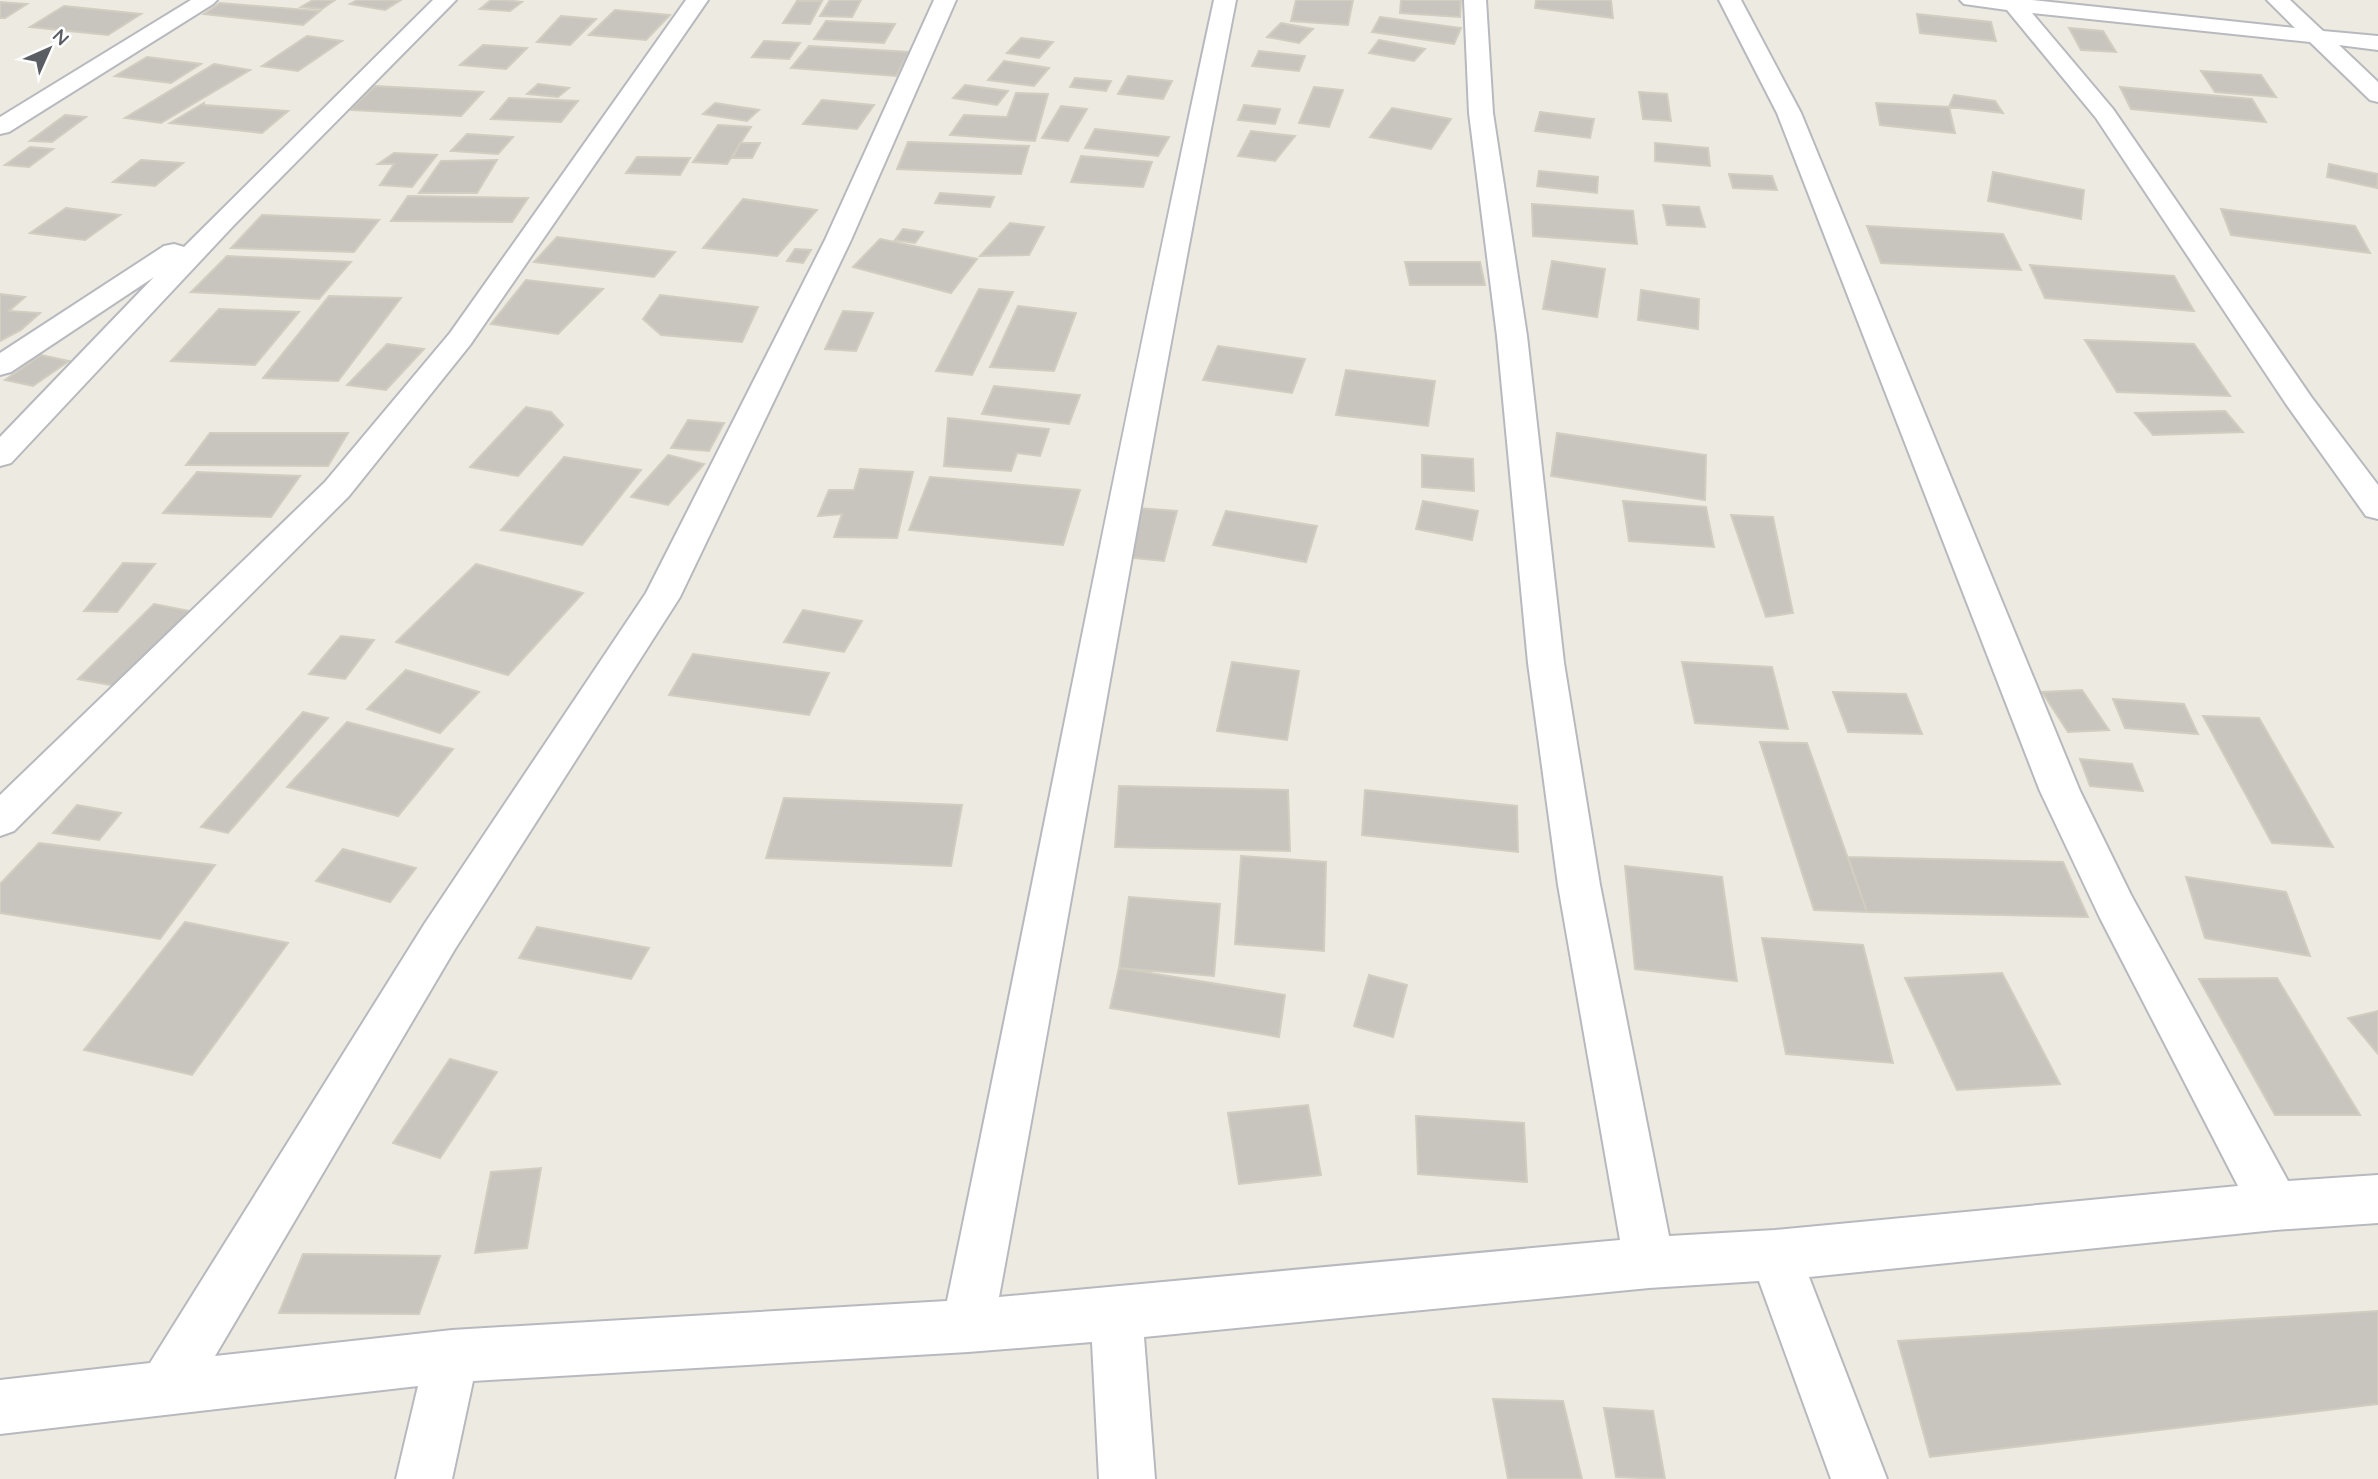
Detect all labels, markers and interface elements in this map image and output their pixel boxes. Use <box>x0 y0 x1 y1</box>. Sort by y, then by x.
north arrow <box>14 14 84 84</box>
text: N <box>48 24 74 50</box>

